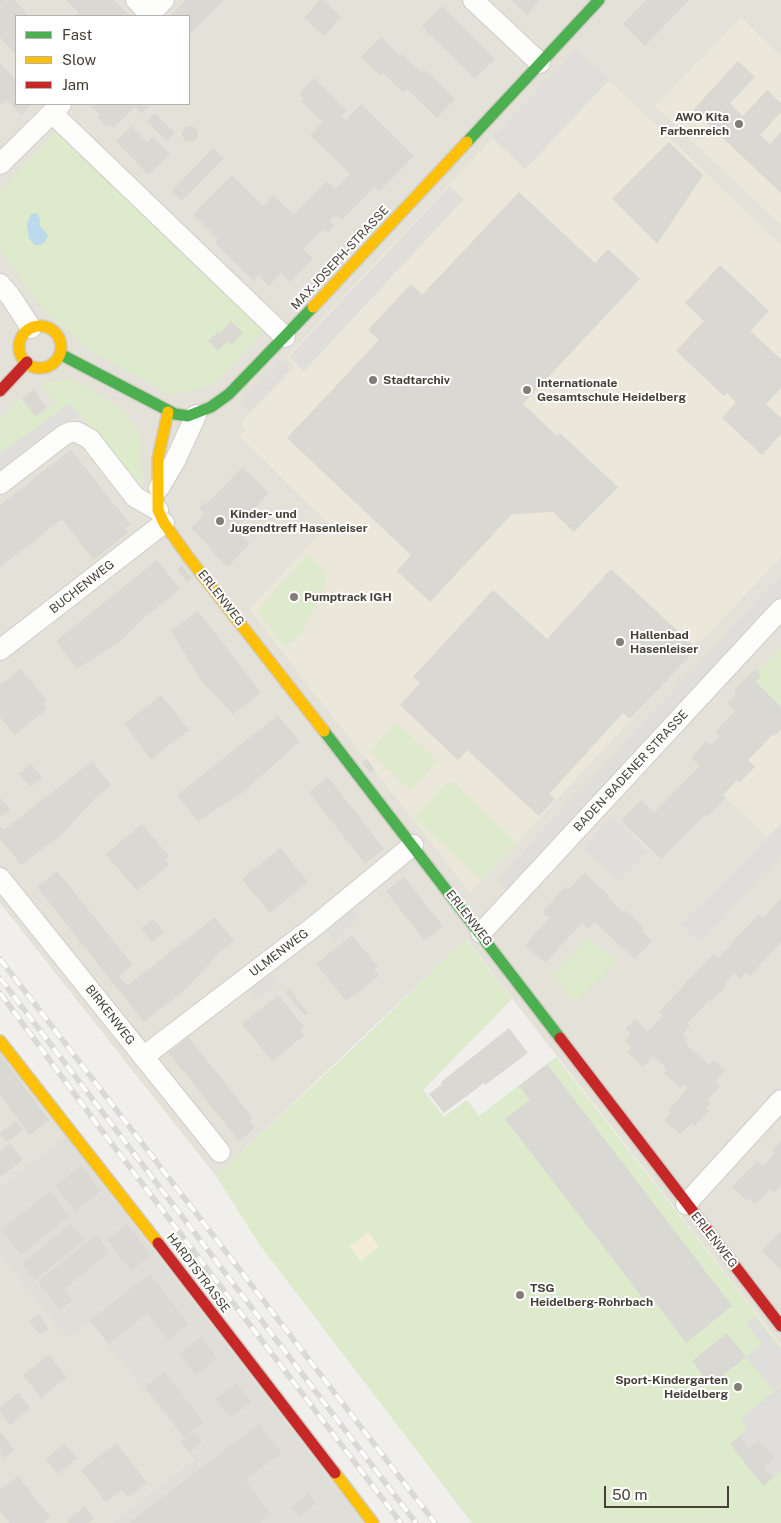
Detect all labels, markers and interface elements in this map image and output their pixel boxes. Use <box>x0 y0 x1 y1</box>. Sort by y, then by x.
legend <box>15 15 190 105</box>
text: Fast <box>62 26 92 43</box>
text: Slow <box>62 51 96 68</box>
text: Jam <box>62 76 89 93</box>
place label: AWO Kita Farbenreich <box>660 110 729 138</box>
marker: AWO Kita Farbenreich <box>733 118 745 130</box>
street label: MAX-JOSEPH-STRASSE <box>288 203 392 313</box>
place label: Stadtarchiv <box>383 373 450 387</box>
marker: Stadtarchiv <box>367 374 379 386</box>
place label: Internationale Gesamtschule Heidelberg <box>537 376 686 404</box>
marker: Internationale Gesamtschule Heidelberg <box>521 384 533 396</box>
place label: Kinder- und Jugendtreff Hasenleiser <box>230 507 368 535</box>
marker: Kinder- und Jugendtreff Hasenleiser <box>214 515 226 527</box>
street label: BUCHENWEG <box>47 557 117 617</box>
street label: ERLENWEG <box>195 567 247 629</box>
place label: Pumptrack IGH <box>304 590 392 604</box>
marker: Pumptrack IGH <box>288 591 300 603</box>
place label: Hallenbad Hasenleiser <box>630 628 698 656</box>
marker: Hallenbad Hasenleiser <box>614 636 626 648</box>
street label: BADEN-BADENER STRASSE <box>571 707 691 835</box>
street label: ERLENWEG <box>443 887 495 949</box>
street label: ULMENWEG <box>247 926 311 980</box>
street label: BIRKENWEG <box>82 982 138 1048</box>
street label: ERLENWEG <box>688 1209 740 1271</box>
street label: HARDTSTRASSE <box>163 1230 233 1316</box>
place label: TSG Heidelberg-Rohrbach <box>530 1281 653 1309</box>
marker: TSG Heidelberg-Rohrbach <box>514 1289 526 1301</box>
place label: Sport-Kindergarten Heidelberg <box>615 1373 728 1401</box>
marker: Sport-Kindergarten Heidelberg <box>732 1381 744 1393</box>
scale bar <box>606 1476 731 1508</box>
text: 50 m <box>612 1486 647 1503</box>

